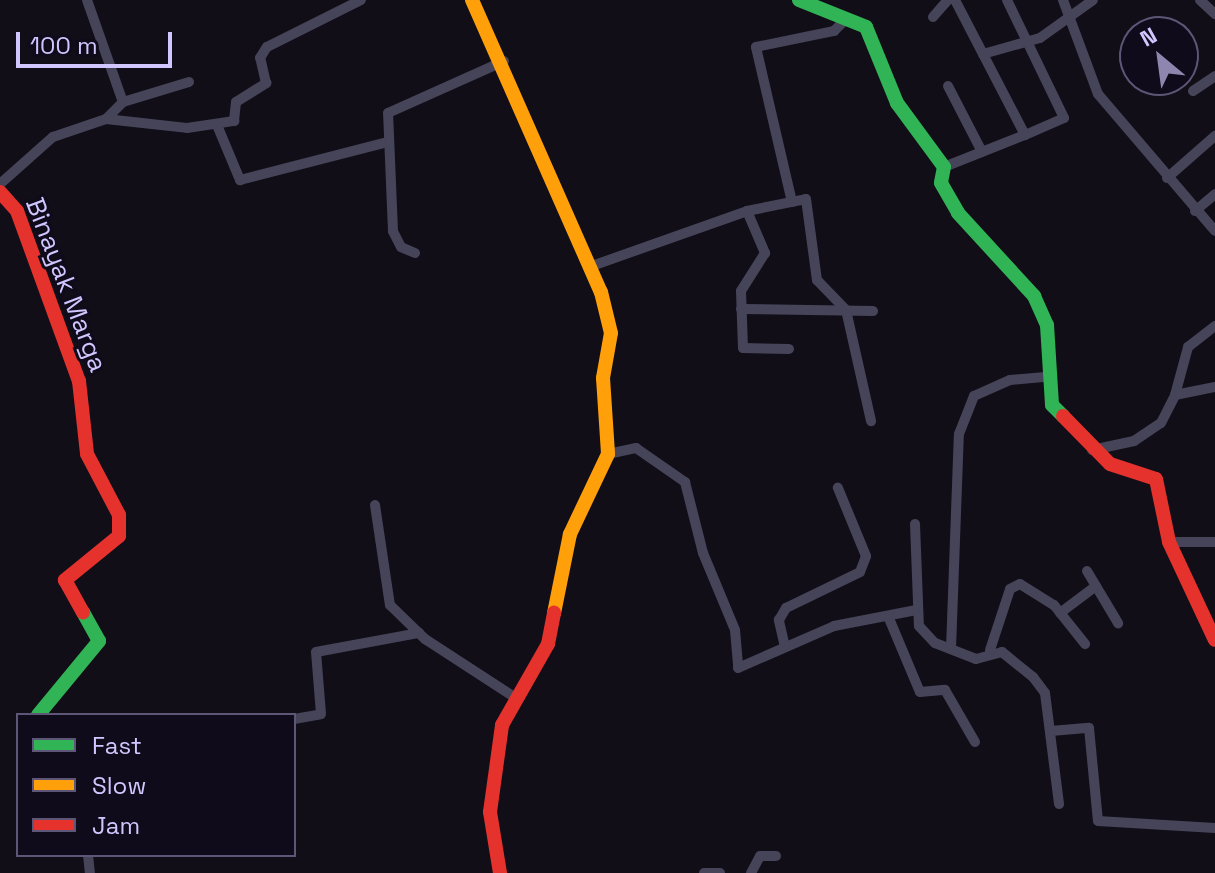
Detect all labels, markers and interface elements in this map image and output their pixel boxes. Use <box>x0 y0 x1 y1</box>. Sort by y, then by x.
scale bar <box>20 16 176 66</box>
north arrow <box>1119 16 1199 96</box>
text: N <box>1135 21 1162 53</box>
text: 100 m <box>30 30 98 61</box>
street label: Binayak Marga <box>18 193 114 377</box>
legend <box>16 713 296 857</box>
text: Fast <box>92 730 142 761</box>
text: Slow <box>92 770 146 801</box>
text: Jam <box>92 810 140 841</box>

